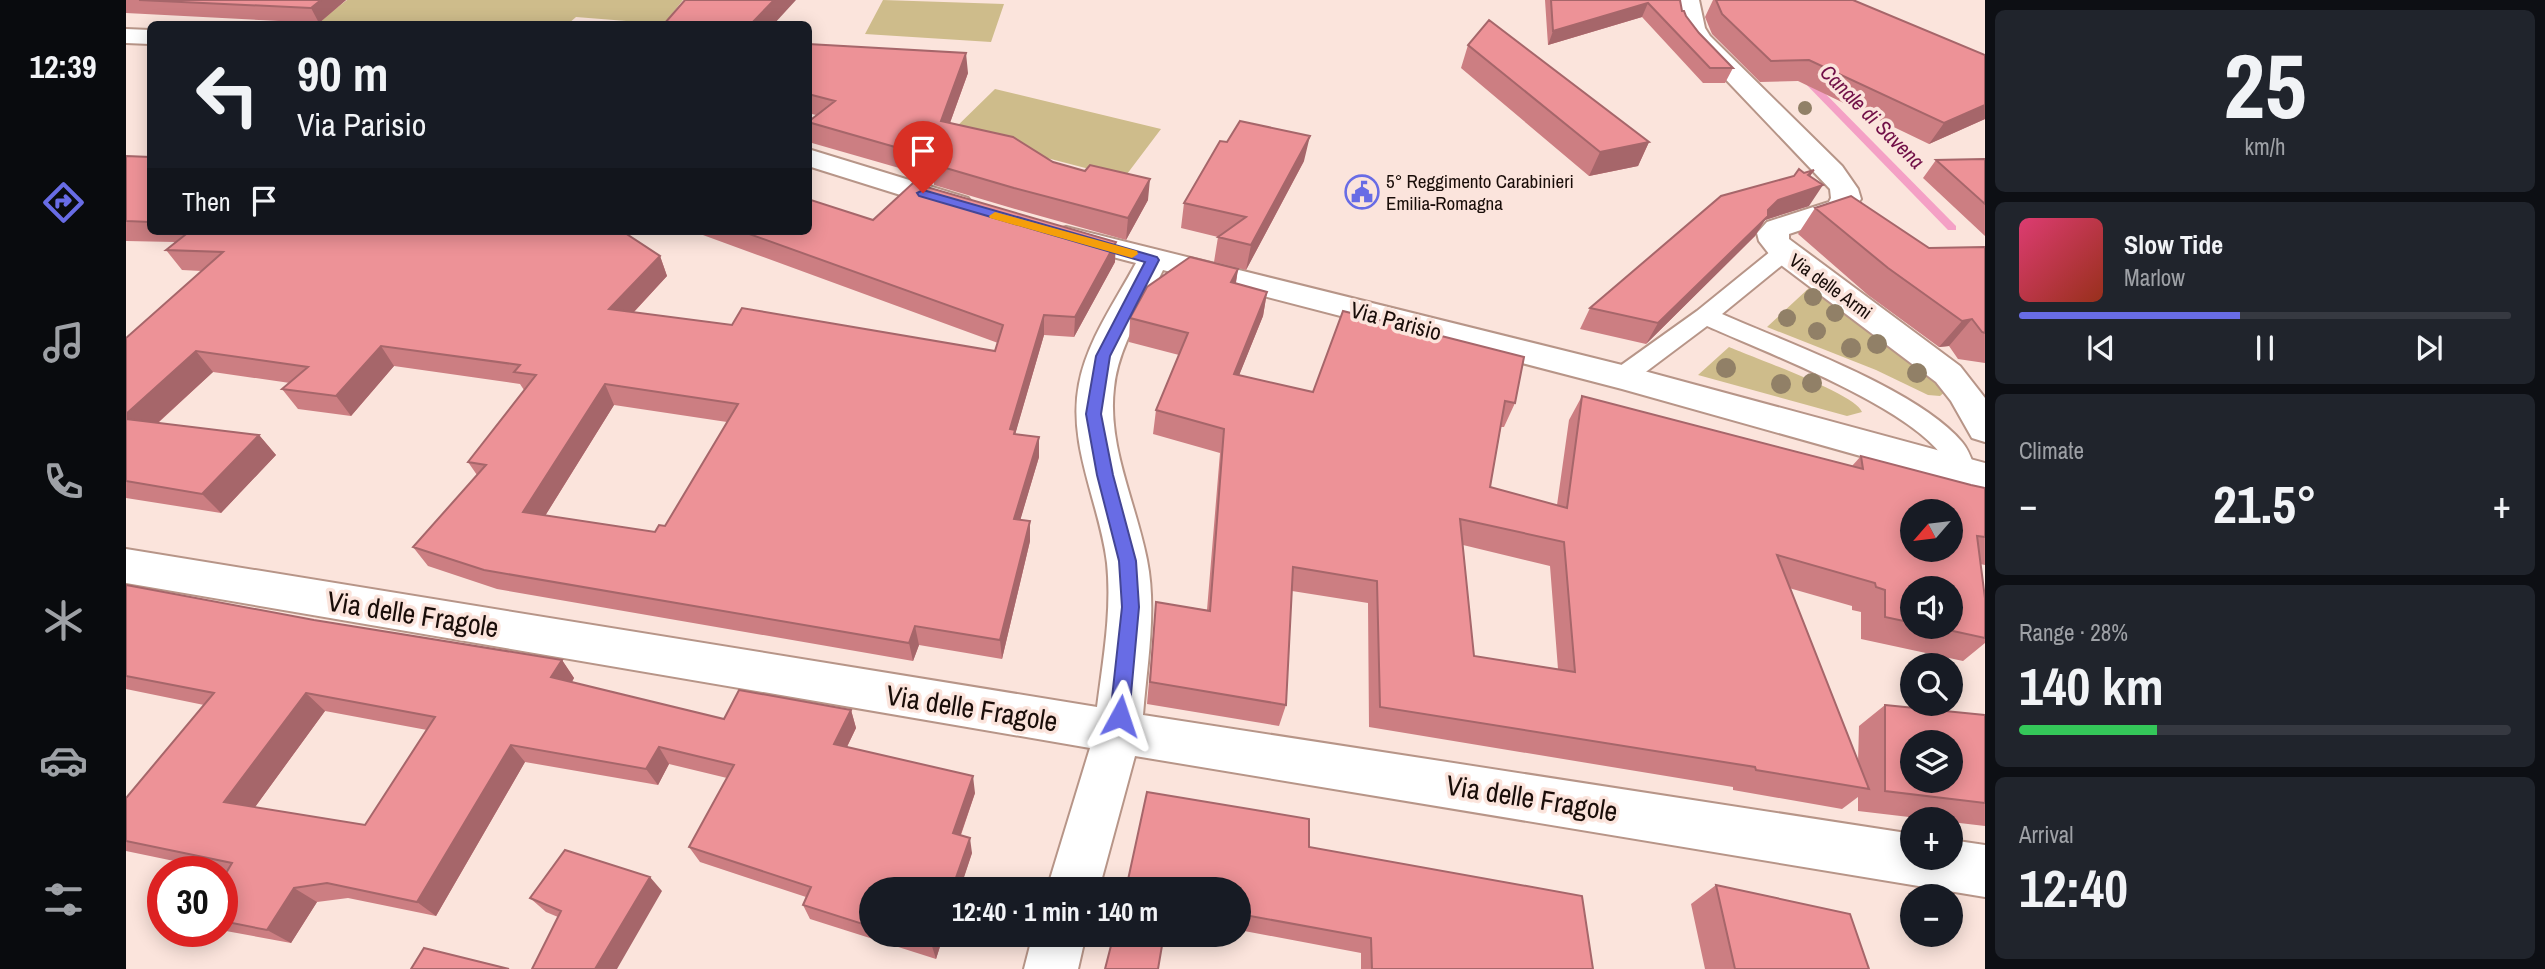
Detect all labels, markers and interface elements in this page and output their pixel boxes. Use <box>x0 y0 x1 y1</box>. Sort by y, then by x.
text: 25 <box>2224 24 2307 146</box>
text: 90 m <box>297 40 389 106</box>
text: 12:39 <box>29 45 97 88</box>
icon: left <box>182 49 273 140</box>
water label: Canale di Savena <box>1814 58 1931 175</box>
text: Via Parisio <box>297 103 426 146</box>
pin <box>893 121 953 193</box>
text: km/h <box>2245 131 2285 162</box>
icon: arrive <box>904 132 942 170</box>
place label: 5° Reggimento Carabinieri Emilia-Romagna <box>1386 168 1574 216</box>
public building icon: 5° Reggimento Carabinieri Emilia-Romagna <box>1343 173 1381 211</box>
icon: directions <box>39 178 88 227</box>
icon: arrive <box>245 182 283 220</box>
text: Then <box>182 184 231 219</box>
text: Slow Tide <box>2124 227 2223 262</box>
street label: Via delle Armi <box>1784 247 1878 325</box>
text: Marlow <box>2124 262 2185 293</box>
street label: Via Parisio <box>1347 294 1445 348</box>
icon: music <box>39 318 88 367</box>
icon: previous <box>2082 329 2120 367</box>
icon: pause <box>2246 329 2284 367</box>
icon: next <box>2410 329 2448 367</box>
text: Climate <box>2019 435 2084 466</box>
icon: phone <box>39 457 88 506</box>
text: 21.5° <box>2213 469 2317 539</box>
text: − <box>2019 479 2037 530</box>
text: + <box>2493 479 2511 530</box>
north arrow <box>1900 499 1964 562</box>
map controls <box>1900 499 1963 947</box>
button: sound <box>1900 576 1963 639</box>
street label: Via delle Fragole <box>325 582 501 646</box>
icon: climate <box>39 596 88 645</box>
text: Range · 28% <box>2019 617 2128 648</box>
text: 140 km <box>2019 651 2164 721</box>
button: search <box>1900 653 1963 716</box>
street label: Via delle Fragole <box>884 676 1060 740</box>
position arrow <box>1083 679 1157 753</box>
button: layers <box>1900 730 1963 793</box>
icon: car <box>39 736 88 785</box>
street label: Via delle Fragole <box>1444 766 1620 830</box>
button: + <box>1900 807 1963 870</box>
text: Arrival <box>2019 819 2074 850</box>
text: 12:40 <box>2019 853 2128 923</box>
speed limit sign: 30 <box>147 856 238 947</box>
icon: filters <box>39 875 88 924</box>
button: − <box>1900 884 1963 947</box>
text: 12:40 · 1 min · 140 m <box>952 894 1158 929</box>

